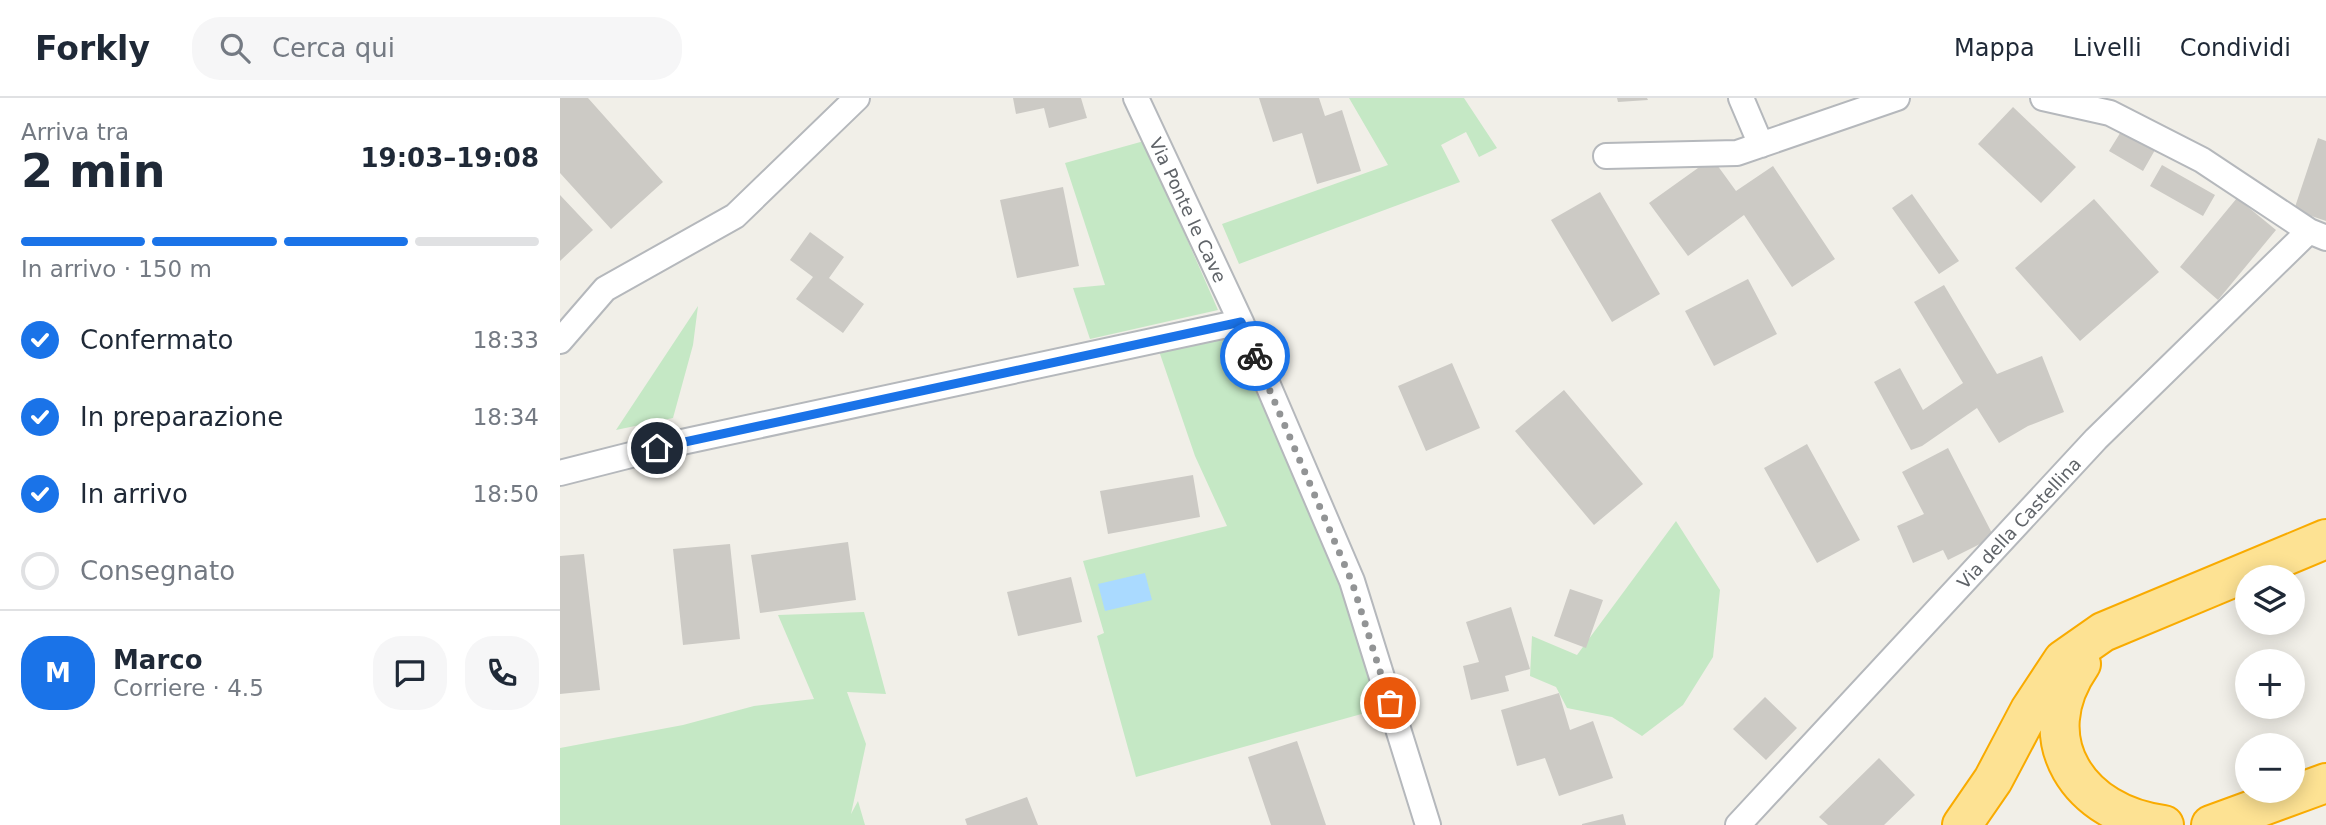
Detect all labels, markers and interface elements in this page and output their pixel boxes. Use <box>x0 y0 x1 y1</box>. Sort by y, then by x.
search box <box>192 17 682 80</box>
text: Forkly <box>35 29 150 68</box>
icon: search <box>216 29 254 67</box>
text: Cerca qui <box>272 33 395 63</box>
text: Mappa <box>1954 34 2035 62</box>
text: Livelli <box>2073 34 2142 62</box>
text: Condividi <box>2180 34 2291 62</box>
text: Arriva tra <box>21 119 129 145</box>
street label: Via Ponte le Cave <box>1145 134 1231 286</box>
text: 19:03–19:08 <box>360 143 539 173</box>
text: 2 min <box>21 144 165 198</box>
text: In arrivo · 150 m <box>21 256 212 282</box>
icon: check <box>21 321 59 359</box>
courier <box>1220 321 1290 391</box>
text: Confermato <box>80 325 233 355</box>
text: 18:33 <box>473 327 539 353</box>
icon: bike <box>1236 337 1274 375</box>
icon: check <box>21 398 59 436</box>
text: In preparazione <box>80 402 283 432</box>
text: 18:34 <box>473 404 539 430</box>
pin <box>627 418 687 478</box>
icon: home <box>638 429 676 467</box>
street label: Via della Castellina <box>1953 453 2085 593</box>
icon: check <box>21 475 59 513</box>
text: In arrivo <box>80 479 188 509</box>
text: 18:50 <box>473 481 539 507</box>
text: Consegnato <box>80 556 235 586</box>
map controls <box>2235 565 2305 803</box>
button: layers <box>2235 565 2305 635</box>
button: chat <box>373 636 447 710</box>
button: phone <box>465 636 539 710</box>
text: Marco <box>113 645 203 675</box>
button: + <box>2235 649 2305 719</box>
text: M <box>45 658 71 688</box>
pin <box>1360 673 1420 733</box>
text: Corriere · 4.5 <box>113 675 264 701</box>
icon: bag <box>1371 684 1409 722</box>
button: − <box>2235 733 2305 803</box>

